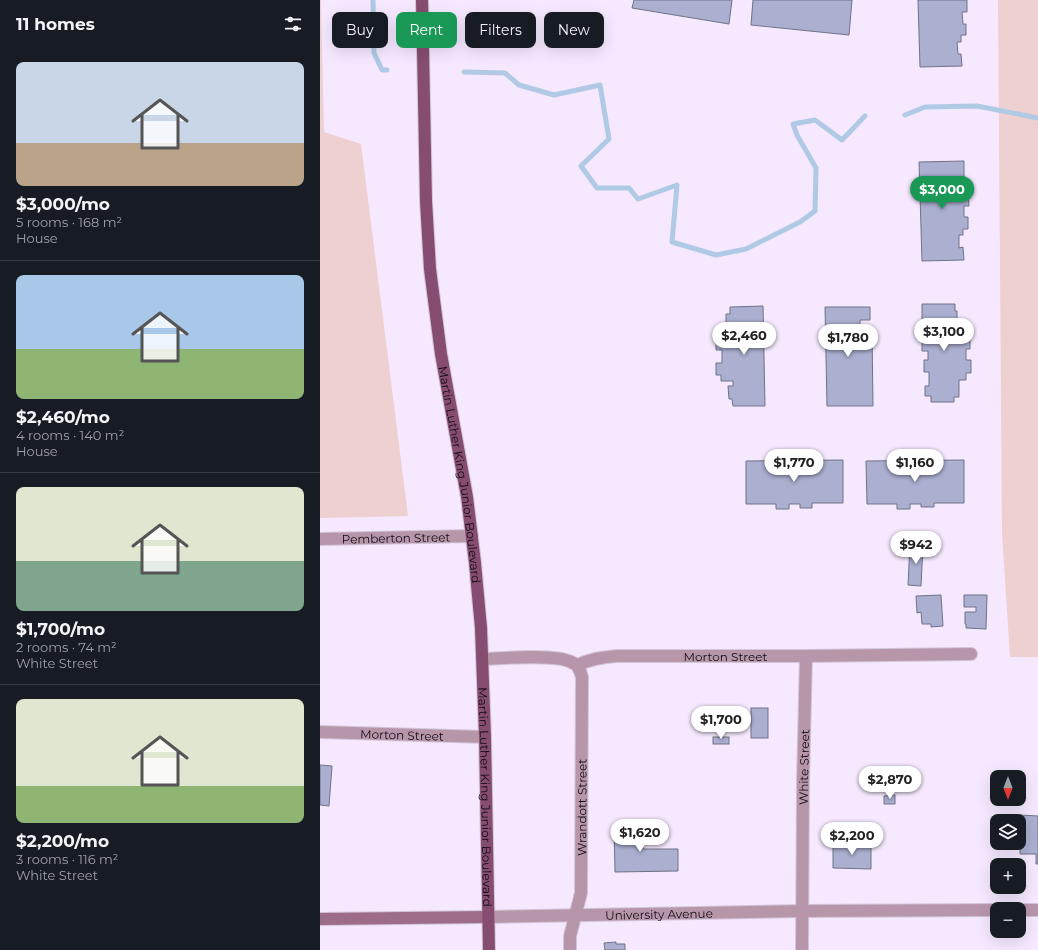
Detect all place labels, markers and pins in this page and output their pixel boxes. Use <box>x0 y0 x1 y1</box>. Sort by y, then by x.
pin: $3,000 <box>909 176 975 210</box>
pin: $3,100 <box>911 318 977 352</box>
pin: $2,460 <box>711 322 777 356</box>
pin: $1,780 <box>815 324 881 358</box>
pin: $1,770 <box>761 449 827 483</box>
pin: $1,160 <box>882 449 948 483</box>
pin: $942 <box>892 531 940 565</box>
pin: $1,700 <box>688 706 754 740</box>
pin: $2,870 <box>857 766 923 800</box>
pin: $1,620 <box>607 819 673 853</box>
pin: $2,200 <box>819 822 885 856</box>

